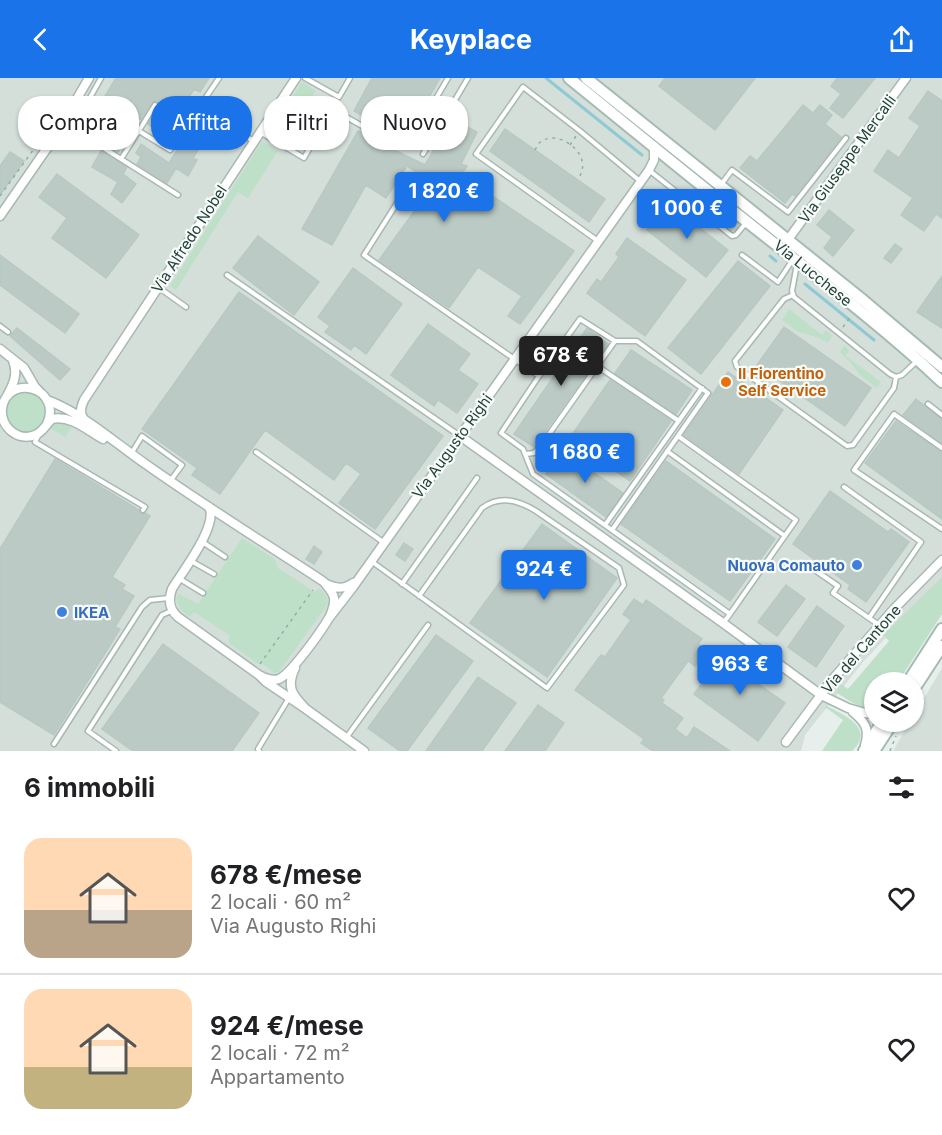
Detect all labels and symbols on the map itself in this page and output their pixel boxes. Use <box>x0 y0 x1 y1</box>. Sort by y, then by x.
street label: Via Giuseppe Mercalli <box>794 91 900 227</box>
pin: 1 820 € <box>389 172 499 223</box>
street label: Via Alfredo Nobel <box>147 182 231 296</box>
pin: 1 000 € <box>632 189 742 240</box>
street label: Via Lucchese <box>770 236 856 310</box>
pin: 678 € <box>519 336 603 387</box>
place label: Il Fiorentino Self Service <box>738 364 826 400</box>
marker: Il Fiorentino Self Service <box>719 375 733 389</box>
street label: Via Augusto Righi <box>408 390 496 502</box>
pin: 1 680 € <box>530 433 640 484</box>
pin: 924 € <box>502 550 586 601</box>
place label: Nuova Comauto <box>728 556 845 575</box>
marker: Nuova Comauto <box>850 558 864 572</box>
street label: Via del Cantone <box>817 600 905 698</box>
place label: IKEA <box>74 603 109 622</box>
marker: IKEA <box>55 605 69 619</box>
pin: 963 € <box>698 645 782 696</box>

